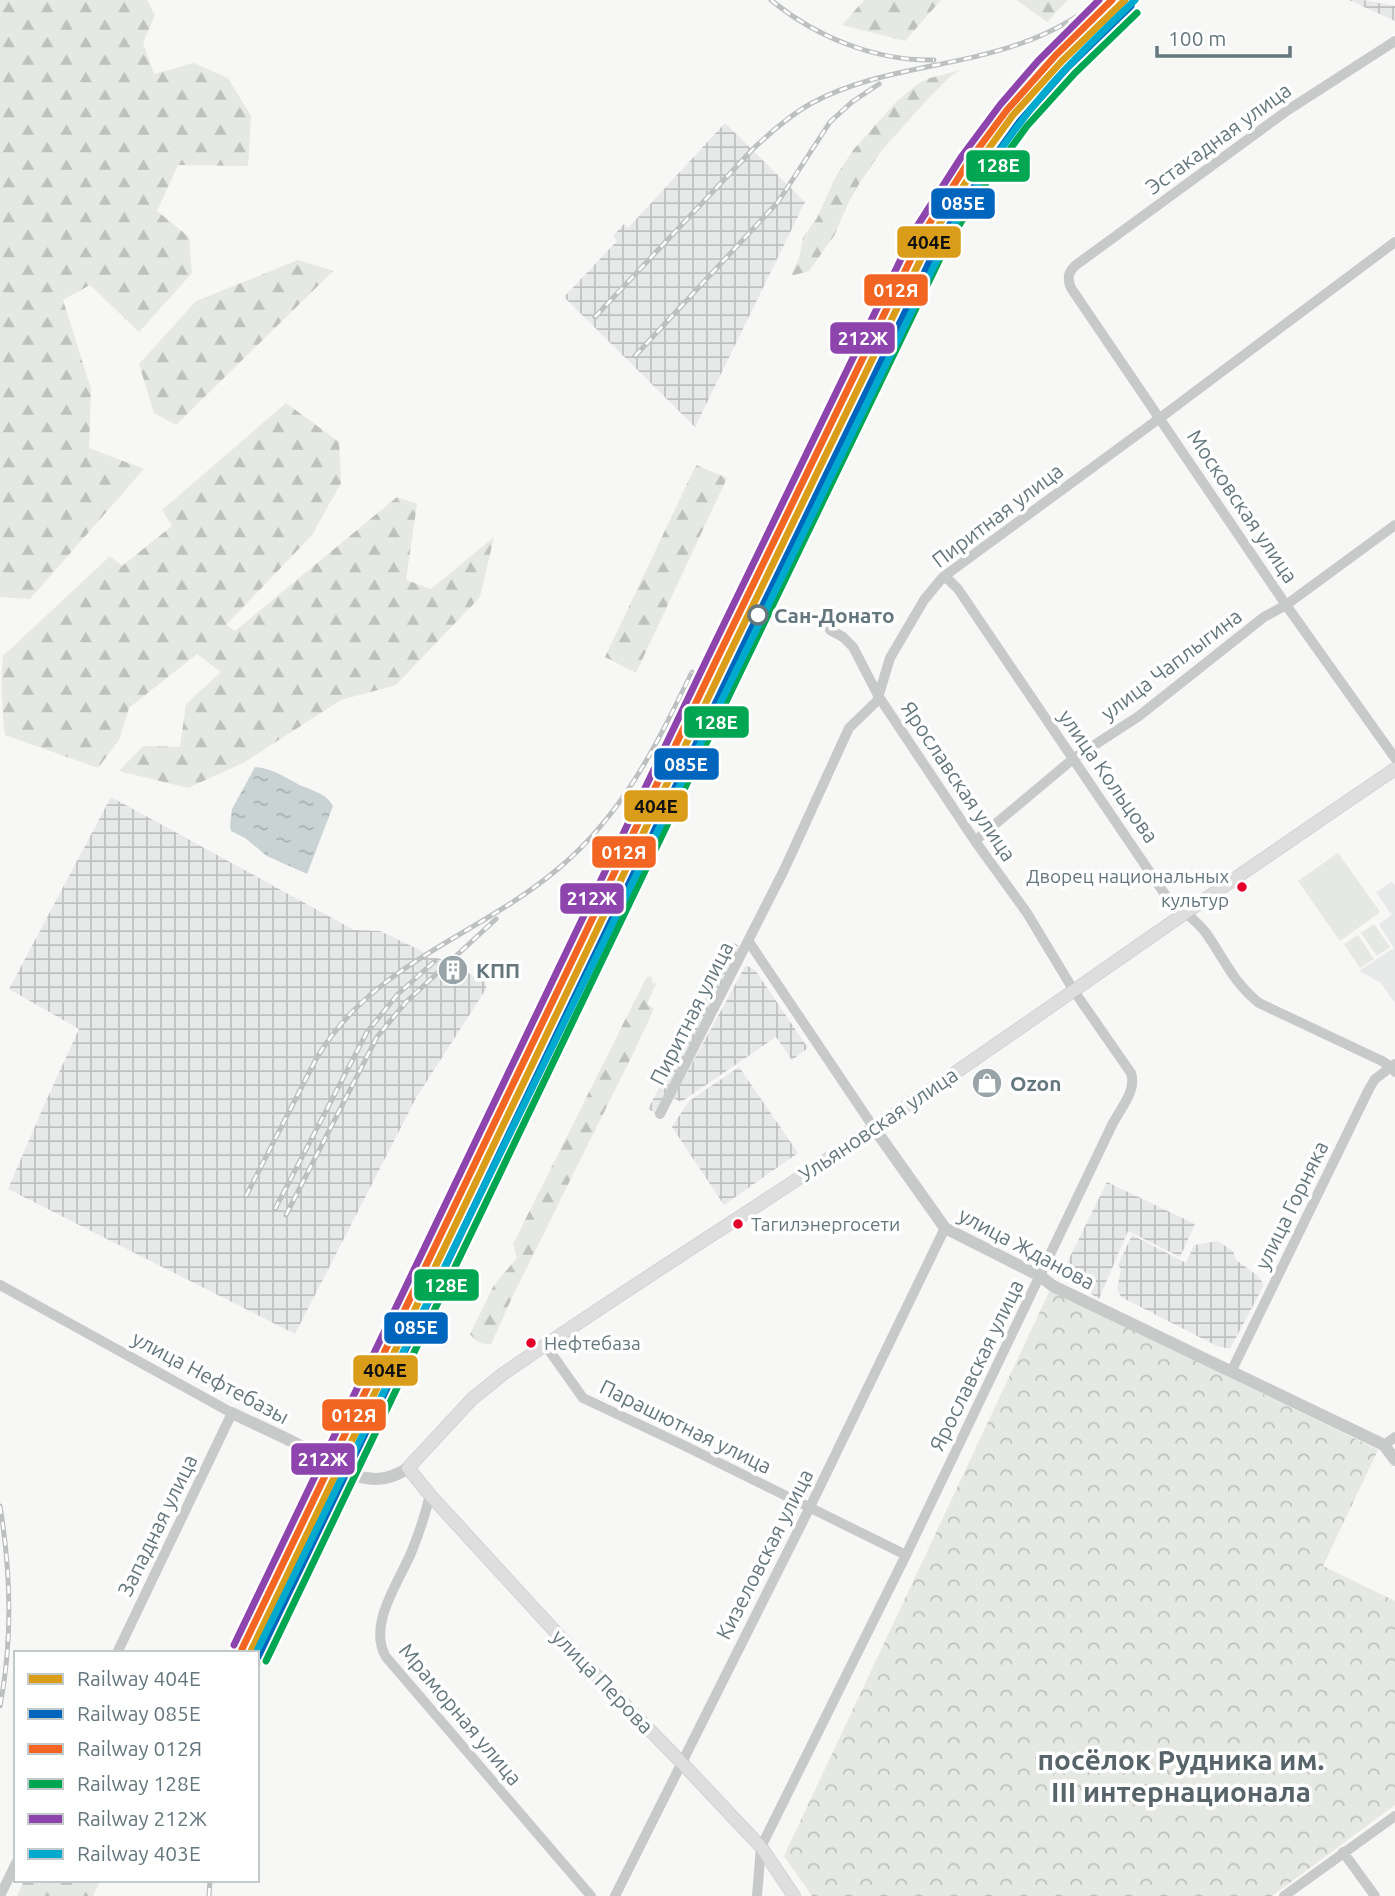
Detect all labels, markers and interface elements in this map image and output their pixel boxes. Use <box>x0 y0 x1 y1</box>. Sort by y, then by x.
scale bar <box>1157 14 1290 58</box>
text: 100 m <box>1168 26 1226 50</box>
street label: Эстакадная улица <box>1141 77 1295 199</box>
line badge: 128Е <box>965 149 1031 183</box>
text: 128Е <box>976 154 1020 176</box>
line badge: 085Е <box>930 187 996 220</box>
text: 085Е <box>941 192 985 214</box>
line badge: 404Е <box>896 225 962 259</box>
text: 404Е <box>907 231 951 253</box>
line badge: 012Я <box>863 273 929 307</box>
text: 012Я <box>874 279 918 301</box>
line badge: 212Ж <box>829 321 896 355</box>
text: 212Ж <box>838 327 888 349</box>
street label: Московская улица <box>1183 425 1303 587</box>
street label: Пиритная улица <box>927 458 1067 572</box>
place label: Сан-Донато <box>774 603 895 627</box>
street label: улица Чаплыгина <box>1096 603 1246 725</box>
marker: Сан-Донато <box>748 605 768 625</box>
street label: Ярославская улица <box>897 697 1021 865</box>
line badge: 128Е <box>683 705 750 739</box>
street label: улица Кольцова <box>1054 705 1164 847</box>
text: 128Е <box>694 711 738 733</box>
line badge: 085Е <box>653 747 720 781</box>
text: 085Е <box>664 753 708 775</box>
line badge: 404Е <box>623 789 689 823</box>
text: 404Е <box>634 795 678 817</box>
line badge: 012Я <box>591 835 657 869</box>
text: 012Я <box>602 841 646 863</box>
place label: Дворец национальных культур <box>1026 865 1229 911</box>
marker: Дворец национальных культур <box>1235 880 1249 894</box>
line badge: 212Ж <box>559 882 625 915</box>
text: 212Ж <box>567 887 617 909</box>
street label: Пиритная улица <box>645 937 737 1089</box>
building icon: КПП <box>436 953 470 987</box>
place label: КПП <box>476 958 520 982</box>
street label: Ульяновская улица <box>794 1062 962 1186</box>
shop icon: Ozon <box>970 1066 1004 1100</box>
place label: Ozon <box>1010 1071 1061 1095</box>
street label: улица Горняка <box>1249 1137 1333 1273</box>
street label: улица Жданова <box>955 1202 1099 1294</box>
place label: Тагилэнергосети <box>751 1213 900 1235</box>
marker: Тагилэнергосети <box>731 1217 745 1231</box>
line badge: 128Е <box>413 1268 480 1302</box>
text: 128Е <box>424 1274 468 1296</box>
street label: Ярославская улица <box>924 1276 1028 1454</box>
line badge: 085Е <box>383 1311 449 1345</box>
text: 085Е <box>394 1316 438 1338</box>
street label: улица Нефтебазы <box>128 1326 294 1428</box>
place label: Нефтебаза <box>544 1332 641 1354</box>
marker: Нефтебаза <box>524 1336 538 1350</box>
line badge: 404Е <box>352 1354 419 1387</box>
text: 404Е <box>363 1359 407 1381</box>
street label: Парашютная улица <box>596 1374 776 1478</box>
line badge: 012Я <box>321 1398 387 1432</box>
text: 012Я <box>332 1404 376 1426</box>
line badge: 212Ж <box>290 1442 356 1476</box>
text: 212Ж <box>298 1448 348 1470</box>
street label: Западная улица <box>112 1450 202 1600</box>
street label: Кизеловская улица <box>711 1465 817 1643</box>
street label: улица Перова <box>547 1624 659 1738</box>
street label: Мраморная улица <box>395 1638 527 1790</box>
legend <box>14 1651 259 1882</box>
text: Railway 404Е <box>77 1666 201 1690</box>
text: Railway 085Е <box>77 1701 201 1725</box>
text: Railway 012Я <box>77 1736 202 1760</box>
district label: посёлок Рудника им. III интернационала <box>1038 1744 1324 1807</box>
text: Railway 128Е <box>77 1771 201 1795</box>
text: Railway 212Ж <box>77 1806 207 1830</box>
text: Railway 403Е <box>77 1841 201 1865</box>

